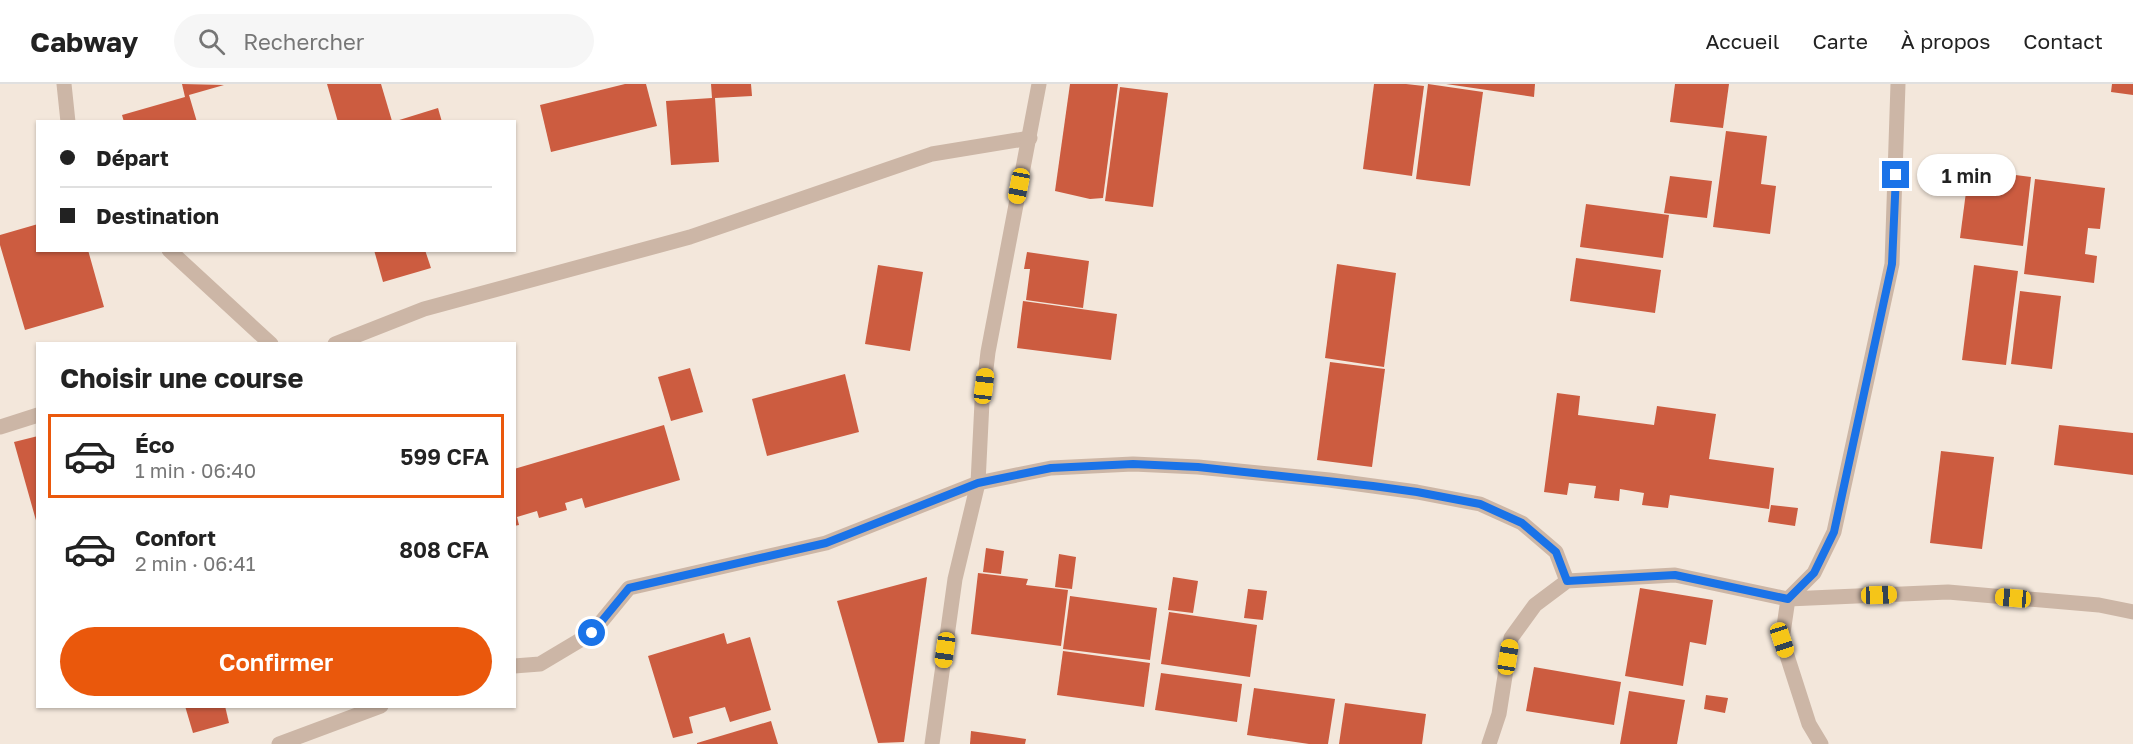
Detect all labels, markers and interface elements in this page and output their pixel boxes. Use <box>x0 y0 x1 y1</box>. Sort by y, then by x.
search box <box>174 14 594 68</box>
text: Cabway <box>30 25 138 58</box>
icon: search <box>195 25 228 58</box>
text: Rechercher <box>243 28 364 55</box>
text: Accueil <box>1706 28 1779 54</box>
text: Carte <box>1812 28 1868 54</box>
text: À propos <box>1901 28 1990 54</box>
text: Contact <box>2023 28 2103 54</box>
text: Départ <box>96 144 169 171</box>
callout: 1 min <box>1917 154 2016 196</box>
route end <box>1882 161 1909 188</box>
text: 1 min <box>1941 163 1992 187</box>
car <box>1007 167 1031 205</box>
text: Destination <box>96 202 219 229</box>
text: Choisir une course <box>60 362 303 394</box>
car <box>973 367 995 405</box>
icon: car <box>63 429 117 483</box>
text: Éco <box>135 431 174 458</box>
text: 599 CFA <box>400 443 489 470</box>
text: 1 min · 06:40 <box>135 458 256 482</box>
icon: car <box>63 522 117 576</box>
text: Confort <box>135 524 216 551</box>
text: 808 CFA <box>399 536 489 563</box>
text: 2 min · 06:41 <box>135 551 255 575</box>
car <box>1861 585 1897 605</box>
car <box>1994 587 2032 609</box>
route start <box>578 619 605 646</box>
car <box>1768 620 1796 660</box>
button: Confirmer <box>60 627 492 696</box>
car <box>934 631 956 669</box>
car <box>1496 638 1520 676</box>

